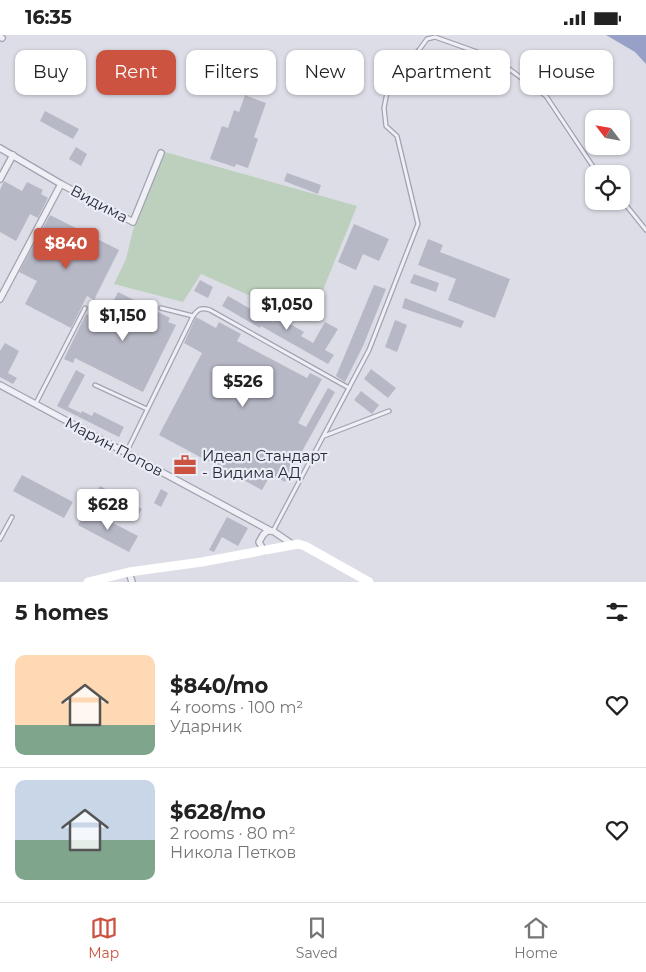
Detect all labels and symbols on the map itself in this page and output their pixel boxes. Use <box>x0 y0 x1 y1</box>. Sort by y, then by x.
north arrow <box>585 110 630 155</box>
street label: Видима <box>67 181 131 227</box>
pin: $840 <box>36 227 96 270</box>
pin: $1,050 <box>246 289 328 331</box>
pin: $1,150 <box>82 299 164 342</box>
pin: $526 <box>213 365 273 408</box>
street label: Марин Попов <box>62 413 167 480</box>
place label: Идеал Стандарт - Видима АД <box>202 446 328 482</box>
office icon: Идеал Стандарт - Видима АД <box>172 452 198 478</box>
pin: $628 <box>78 489 138 531</box>

